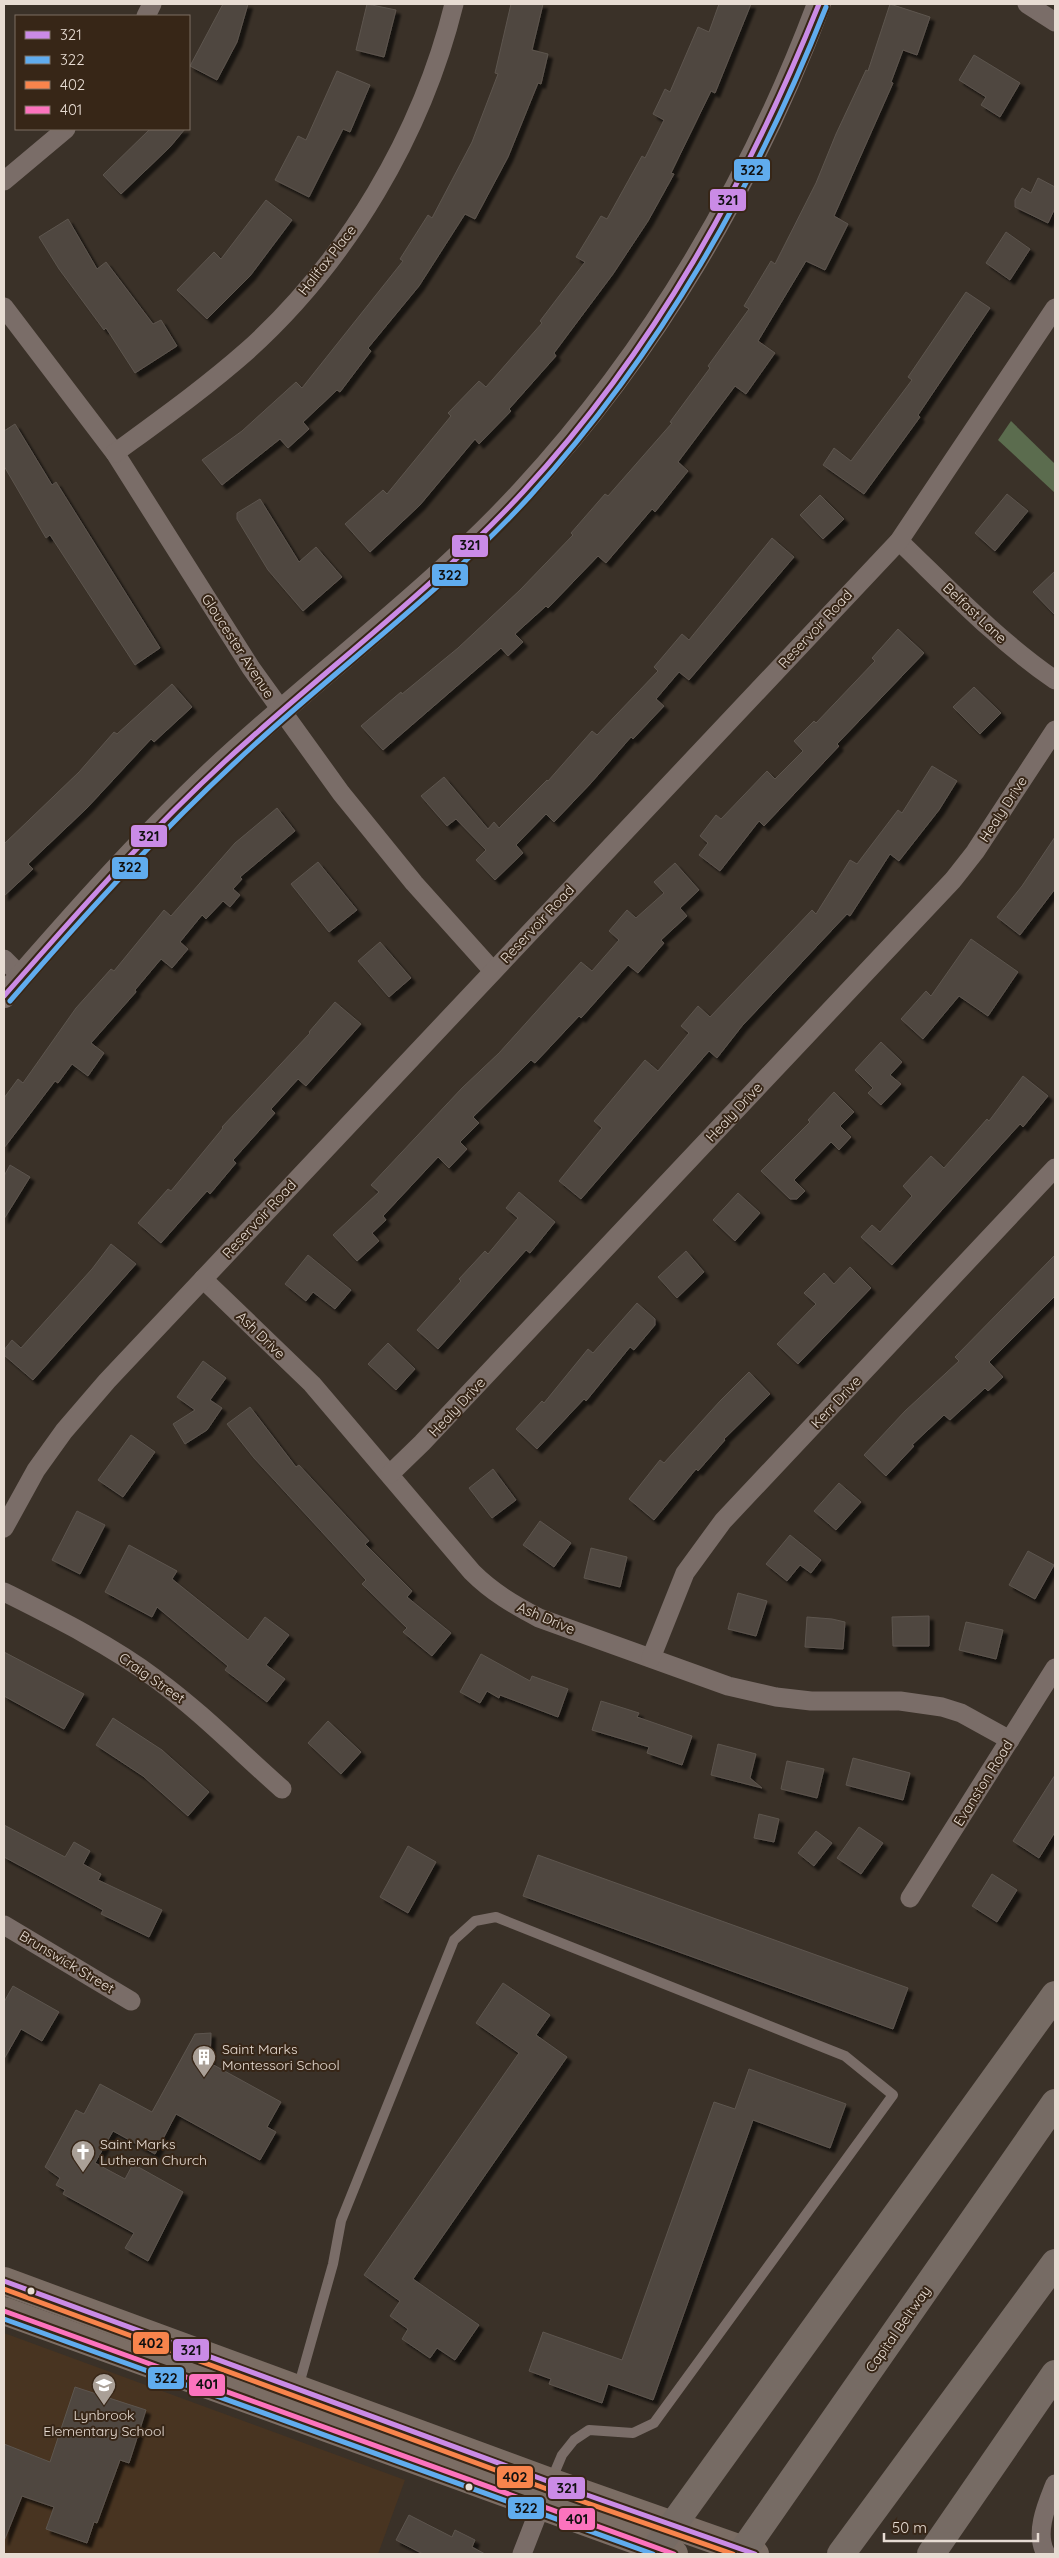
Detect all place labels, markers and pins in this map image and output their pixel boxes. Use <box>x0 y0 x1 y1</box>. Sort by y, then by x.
place label: Saint Marks Montessori School <box>222 2040 340 2074</box>
building icon: Saint Marks Montessori School <box>191 2044 217 2078</box>
place label: Saint Marks Lutheran Church <box>100 2135 207 2169</box>
church icon: Saint Marks Lutheran Church <box>70 2139 96 2173</box>
unlabelled marker <box>26 2286 36 2296</box>
school or university icon: Lynbrook Elementary School <box>91 2372 117 2406</box>
place label: Lynbrook Elementary School <box>43 2406 165 2440</box>
unlabelled marker <box>464 2482 474 2492</box>

